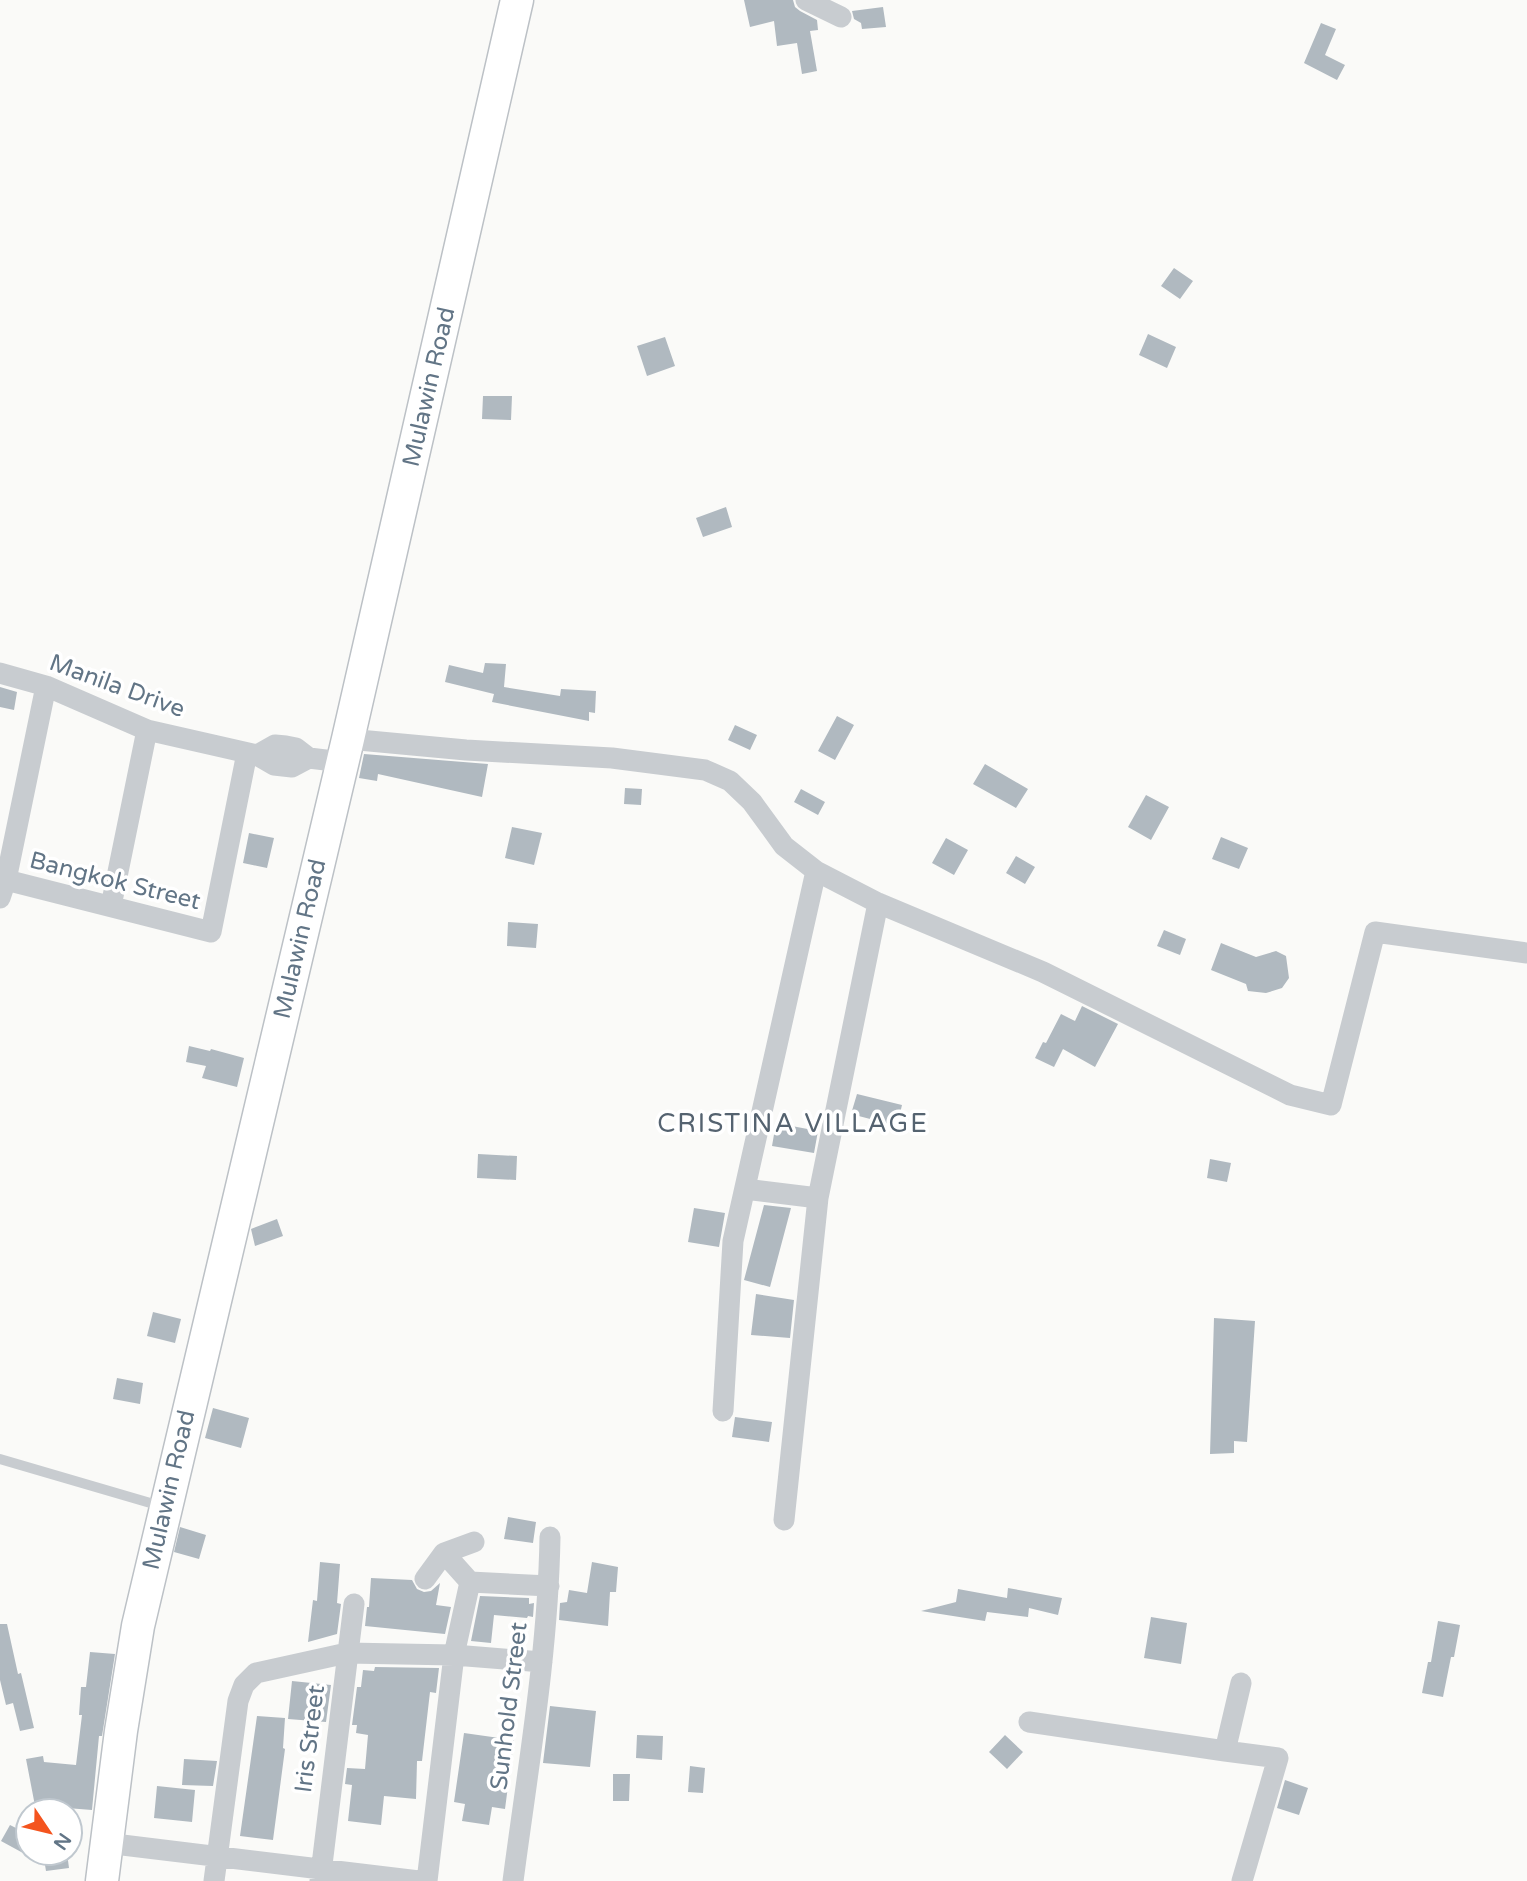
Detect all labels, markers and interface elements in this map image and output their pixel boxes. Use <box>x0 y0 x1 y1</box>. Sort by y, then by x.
street label: Mulawin Road <box>397 304 461 470</box>
street label: Manila Drive <box>45 648 189 724</box>
street label: Bangkok Street <box>26 846 204 916</box>
street label: Mulawin Road <box>268 856 332 1022</box>
district label: CRISTINA VILLAGE <box>657 1108 929 1139</box>
street label: Mulawin Road <box>137 1407 201 1573</box>
street label: Sunhold Street <box>484 1620 534 1792</box>
street label: Iris Street <box>289 1684 331 1794</box>
north arrow <box>14 1797 84 1867</box>
text: N <box>49 1829 75 1854</box>

